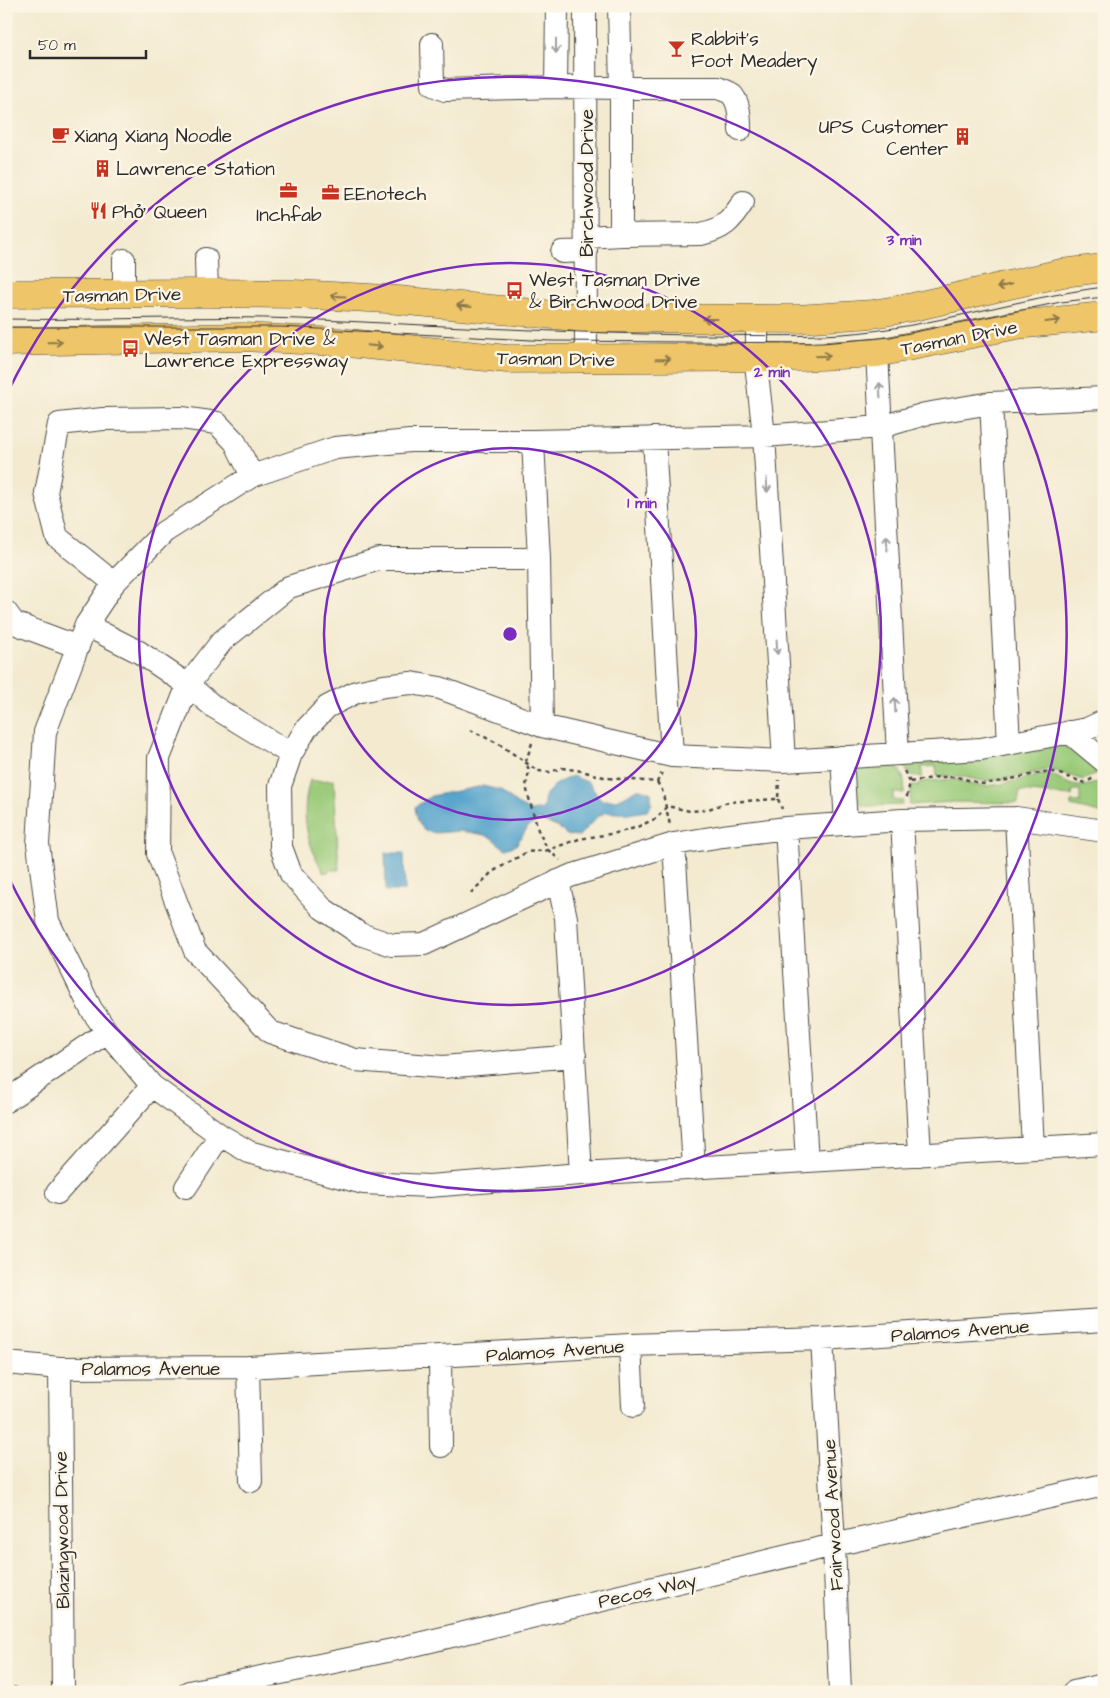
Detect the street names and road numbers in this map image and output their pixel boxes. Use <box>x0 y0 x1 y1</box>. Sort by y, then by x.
street label: Birchwood Drive <box>574 109 601 257</box>
street label: Tasman Drive <box>63 281 181 310</box>
street label: Tasman Drive <box>899 314 1020 363</box>
street label: Tasman Drive <box>497 345 615 374</box>
street label: Palamos Avenue <box>890 1313 1030 1350</box>
street label: Palamos Avenue <box>485 1333 625 1370</box>
street label: Palamos Avenue <box>82 1356 220 1383</box>
street label: Fairwood Avenue <box>816 1438 851 1592</box>
street label: Blazingwood Drive <box>48 1451 78 1609</box>
street label: Pecos Way <box>595 1567 700 1617</box>

